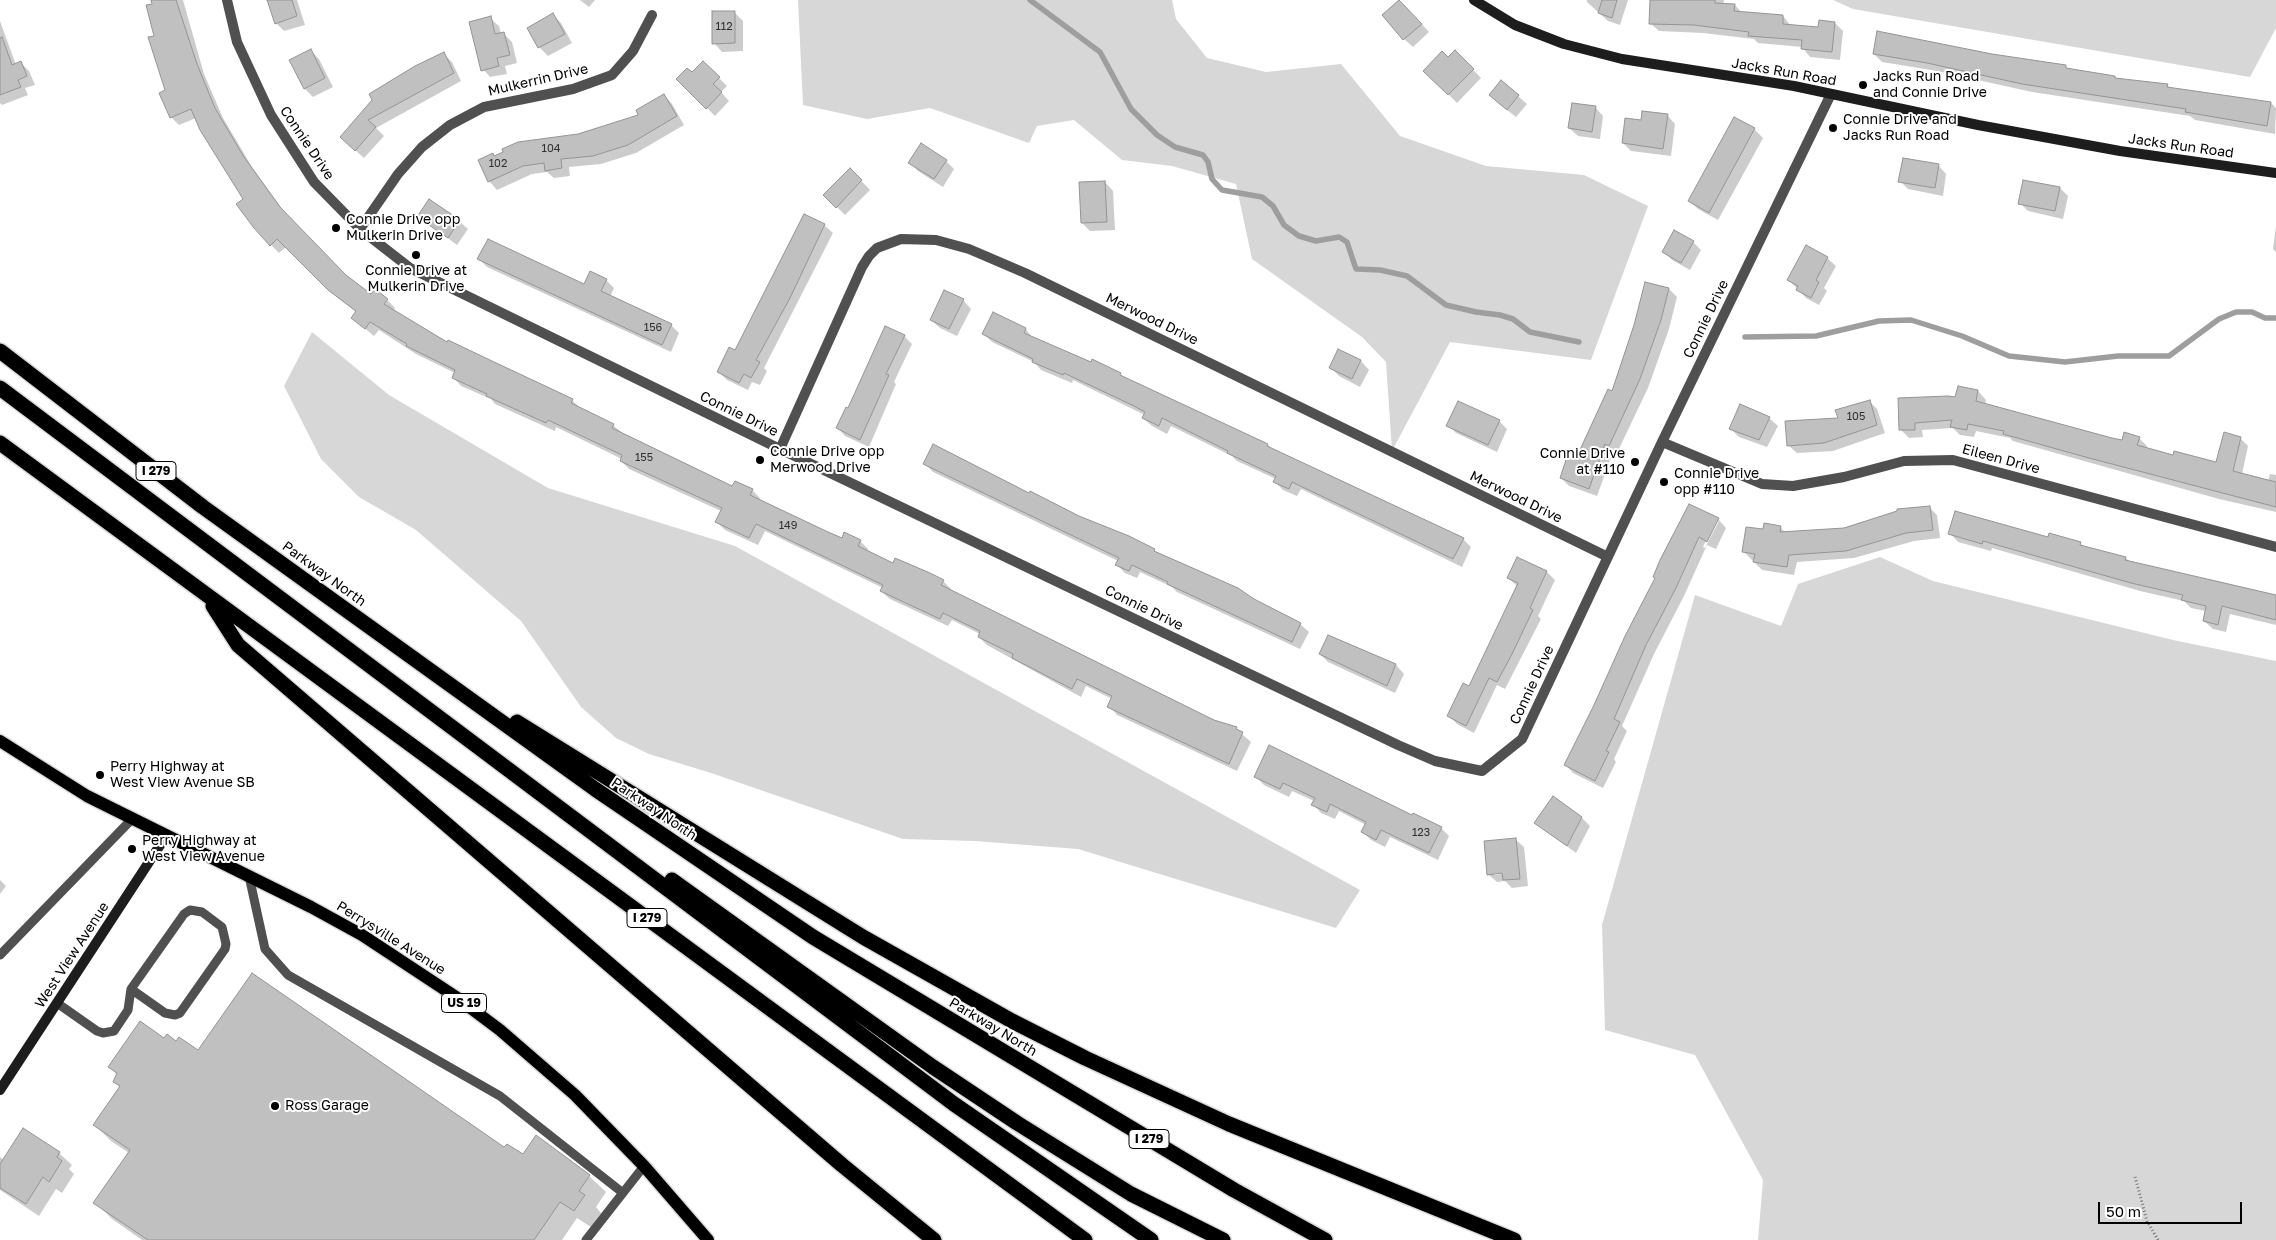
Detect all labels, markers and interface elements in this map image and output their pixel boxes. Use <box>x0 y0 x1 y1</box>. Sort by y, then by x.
house number: 112 <box>715 20 733 34</box>
street label: Jacks Run Road <box>1730 55 1838 89</box>
street label: Mulkerrin Drive <box>486 60 590 100</box>
place label: Jacks Run Road and Connie Drive <box>1873 69 1987 102</box>
marker: Jacks Run Road and Connie Drive <box>1857 79 1869 91</box>
street label: Connie Drive <box>276 103 338 183</box>
place label: Connie Drive and Jacks Run Road <box>1843 112 1957 144</box>
marker: Connie Drive and Jacks Run Road <box>1827 122 1839 134</box>
street label: Jacks Run Road <box>2127 130 2235 162</box>
house number: 104 <box>542 142 560 156</box>
house number: 102 <box>489 157 507 171</box>
place label: Connie Drive opp Mulkerin Drive <box>346 212 460 244</box>
marker: Connie Drive opp Mulkerin Drive <box>330 222 342 234</box>
marker: Connie Drive at Mulkerin Drive <box>410 249 422 261</box>
place label: Connie Drive at Mulkerin Drive <box>365 263 467 296</box>
street label: Connie Drive <box>1680 277 1732 361</box>
street label: Merwood Drive <box>1103 289 1201 349</box>
house number: 156 <box>644 321 662 335</box>
street label: Connie Drive <box>697 388 781 440</box>
house number: 105 <box>1847 410 1865 424</box>
street label: Eileen Drive <box>1960 441 2042 477</box>
place label: Connie Drive opp Merwood Drive <box>770 444 884 477</box>
place label: Connie Drive at #110 <box>1540 446 1625 478</box>
house number: 155 <box>635 451 653 465</box>
marker: Connie Drive opp Merwood Drive <box>754 454 766 466</box>
marker: Connie Drive at #110 <box>1629 456 1641 468</box>
road number: I 279 <box>136 462 176 481</box>
place label: Connie Drive opp #110 <box>1674 466 1759 498</box>
street label: Merwood Drive <box>1467 467 1565 527</box>
marker: Connie Drive opp #110 <box>1658 476 1670 488</box>
house number: 149 <box>779 519 797 533</box>
street label: Parkway North <box>279 538 369 610</box>
street label: Connie Drive <box>1102 582 1186 634</box>
street label: Connie Drive <box>1506 643 1558 727</box>
place label: Perry Highway at West View Avenue SB <box>110 759 255 792</box>
marker: Perry Highway at West View Avenue SB <box>94 769 106 781</box>
street label: Parkway North <box>608 774 700 844</box>
house number: 123 <box>1412 826 1430 840</box>
place label: Perry Highway at West View Avenue <box>142 833 265 866</box>
marker: Perry Highway at West View Avenue <box>126 843 138 855</box>
street label: Perrysville Avenue <box>333 898 449 978</box>
street label: West View Avenue <box>31 899 113 1011</box>
road number: I 279 <box>627 908 667 928</box>
road number: US 19 <box>442 994 486 1012</box>
street label: Parkway North <box>946 994 1040 1060</box>
place label: Ross Garage <box>285 1098 369 1114</box>
marker: Ross Garage <box>269 1100 281 1112</box>
road number: I 279 <box>1129 1130 1169 1148</box>
scale bar <box>2101 1192 2245 1224</box>
text: 50 m <box>2106 1202 2141 1220</box>

